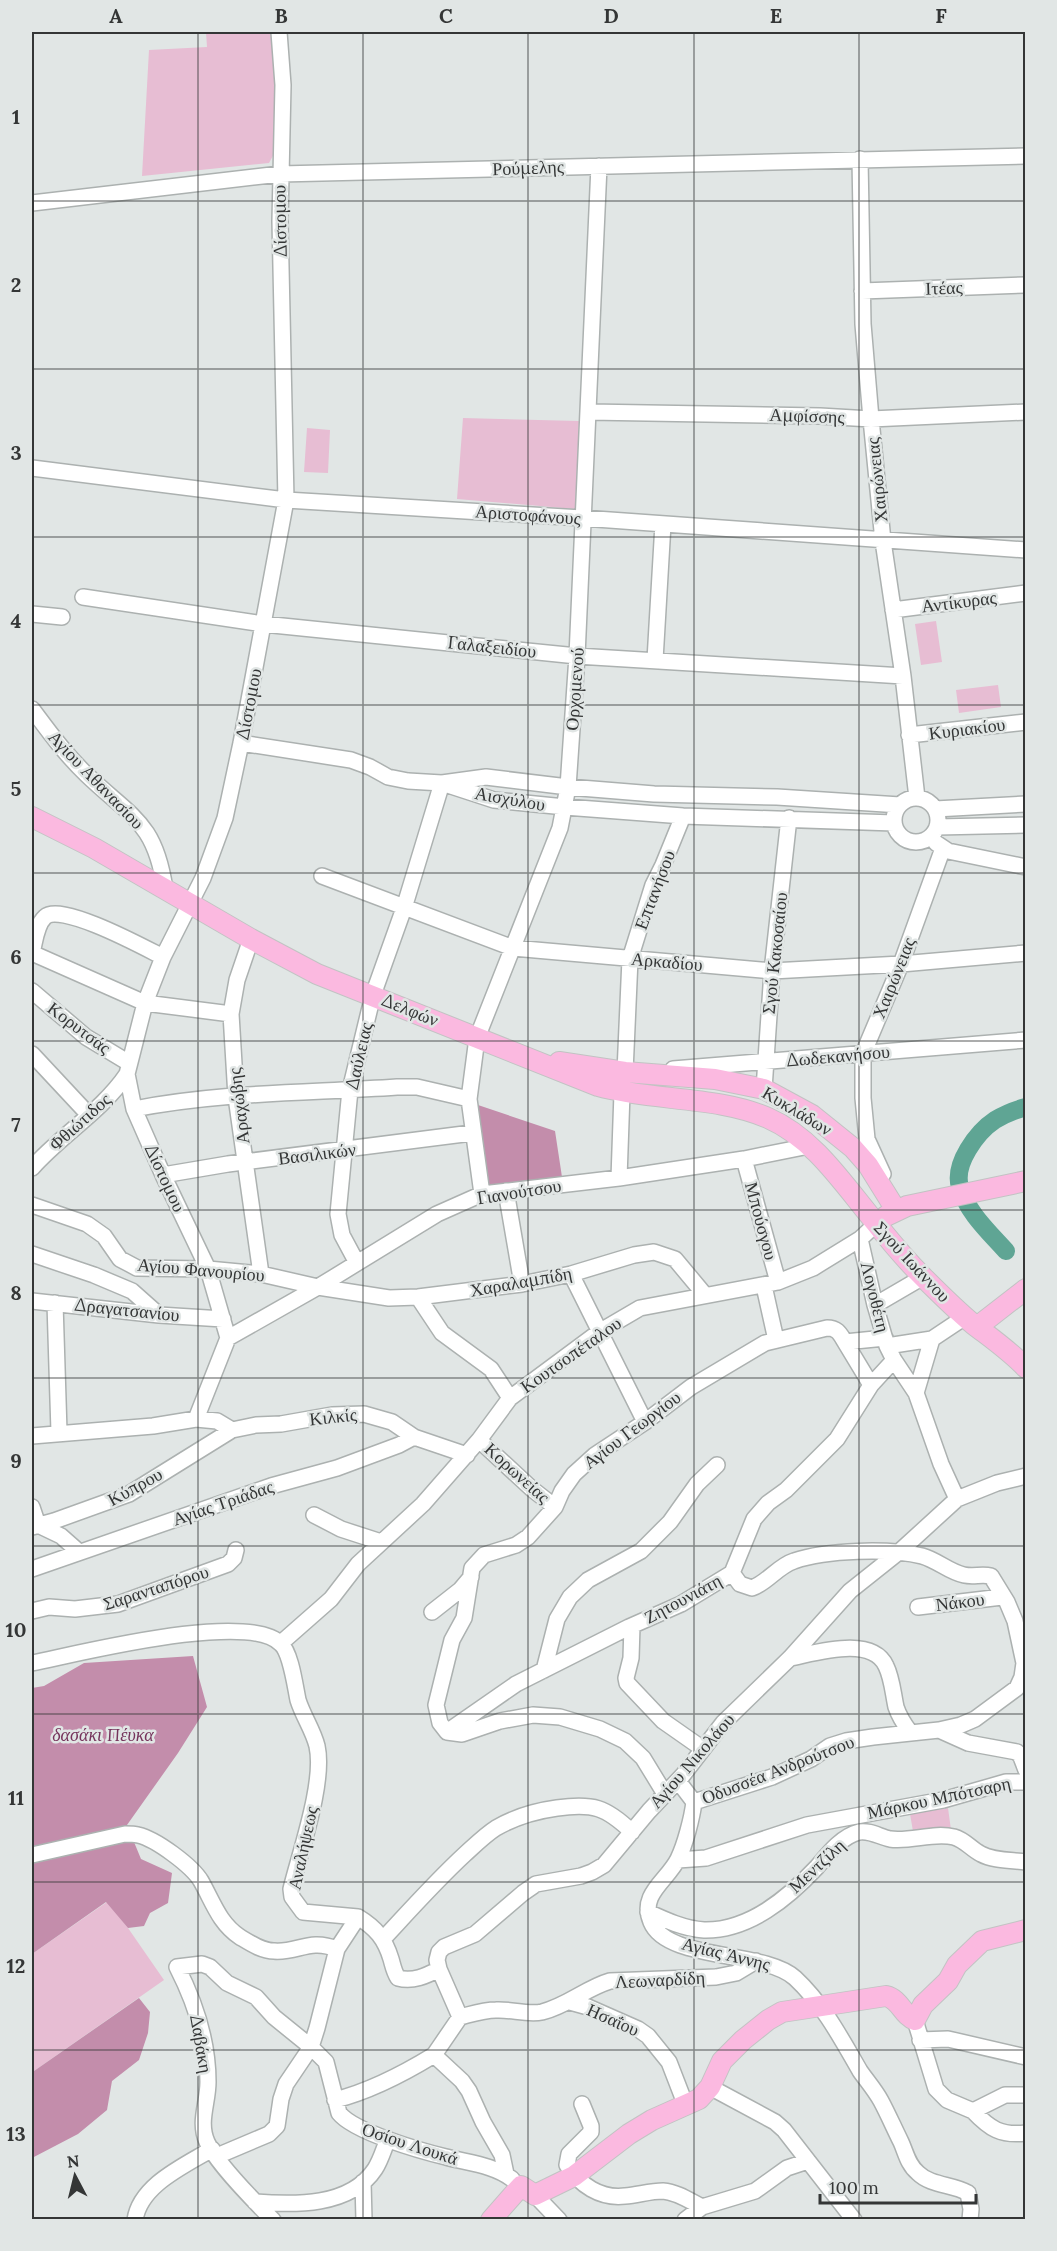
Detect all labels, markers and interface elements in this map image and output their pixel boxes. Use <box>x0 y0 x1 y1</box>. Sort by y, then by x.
text: A <box>109 3 123 28</box>
text: B <box>274 3 288 28</box>
text: C <box>439 3 453 28</box>
text: D <box>603 3 619 28</box>
text: E <box>770 3 782 28</box>
text: F <box>935 3 947 28</box>
text: 1 <box>12 104 20 129</box>
street label: Ρούμελης <box>492 155 564 180</box>
street label: Δίστομου <box>267 185 292 257</box>
text: 2 <box>11 272 21 297</box>
street label: Ιτέας <box>925 275 963 300</box>
street label: Αμφίσσης <box>769 403 845 428</box>
street label: Χαιρώνειας <box>861 436 892 524</box>
text: 3 <box>10 440 22 465</box>
street label: Αριστοφάνους <box>474 499 582 530</box>
street label: Αντίκυρας <box>920 585 998 618</box>
text: 4 <box>11 608 22 633</box>
street label: Γαλαξειδίου <box>447 630 538 663</box>
street label: Ορχομενού <box>560 647 589 731</box>
street label: Δίστομου <box>230 666 267 742</box>
street label: Κυριακίου <box>927 712 1007 745</box>
street label: Αγίου Αθανασίου <box>44 726 149 834</box>
text: 5 <box>11 776 22 801</box>
street label: Αισχύλου <box>473 781 547 816</box>
street label: Επτανήσου <box>629 847 680 933</box>
street label: Σγού Κακοσαίου <box>757 891 792 1015</box>
street label: Χαιρώνειας <box>867 934 920 1022</box>
text: 6 <box>10 944 22 969</box>
street label: Αρκαδίου <box>630 947 704 976</box>
street label: Δελφών <box>378 988 442 1031</box>
street label: Κορυτσάς <box>43 996 116 1059</box>
street label: Δαύλειας <box>340 1020 377 1092</box>
street label: Δωδεκανήσου <box>785 1040 891 1071</box>
street label: Αραχώβης <box>222 1067 255 1145</box>
street label: Κυκλάδων <box>758 1081 836 1140</box>
street label: Φθιώτιδος <box>44 1088 115 1155</box>
text: 7 <box>11 1112 21 1137</box>
street label: Βασιλικών <box>277 1137 357 1170</box>
street label: Δίστομου <box>140 1140 191 1215</box>
street label: Γιανούτσου <box>475 1173 563 1210</box>
street label: Μπούσγου <box>740 1179 783 1263</box>
street label: Σγού Ιωάννου <box>869 1216 956 1307</box>
street label: Αγίου Φανουρίου <box>136 1252 266 1287</box>
street label: Λογοθέτη <box>856 1259 895 1335</box>
street label: Χαραλαμπίδη <box>468 1261 574 1302</box>
text: 8 <box>10 1280 22 1305</box>
street label: Δραγατσανίου <box>73 1293 181 1326</box>
street label: Κουτσοπέταλου <box>516 1311 626 1398</box>
street label: Αγίου Γεωργίου <box>578 1385 685 1474</box>
street label: Κιλκίς <box>308 1403 358 1430</box>
street label: Κορωνείας <box>480 1437 555 1508</box>
text: 9 <box>10 1448 22 1473</box>
street label: Κύπρου <box>103 1462 166 1511</box>
street label: Αγίας Τριάδας <box>169 1475 276 1531</box>
street label: Σαρανταπόρου <box>100 1560 212 1615</box>
street label: Ζητουνιάτη <box>640 1569 726 1629</box>
street label: Νάκου <box>934 1587 986 1616</box>
text: 10 <box>6 1617 26 1642</box>
street label: Αγίου Νικολάου <box>644 1708 739 1813</box>
park label: δασάκι Πέυκα <box>52 1723 154 1746</box>
street label: Οδυσσέα Ανδρούτσου <box>698 1730 857 1809</box>
street label: Μάρκου Μπότσαρη <box>865 1771 1013 1824</box>
text: 11 <box>8 1785 24 1810</box>
street label: Αναλήψεως <box>282 1804 323 1892</box>
street label: Μεντζίλη <box>784 1834 850 1898</box>
street label: Αγίας Άννης <box>680 1931 773 1976</box>
text: 12 <box>7 1953 25 1978</box>
street label: Λεωναρδίδη <box>614 1966 706 1993</box>
street label: Ησαΐου <box>583 1998 643 2041</box>
street label: Δαβάκη <box>185 2013 218 2075</box>
street label: Οσίου Λουκά <box>359 2117 462 2170</box>
text: 13 <box>6 2121 26 2146</box>
north arrow <box>45 2146 105 2206</box>
text: N <box>66 2150 81 2172</box>
scale bar <box>820 2167 976 2205</box>
text: 100 m <box>829 2176 879 2199</box>

